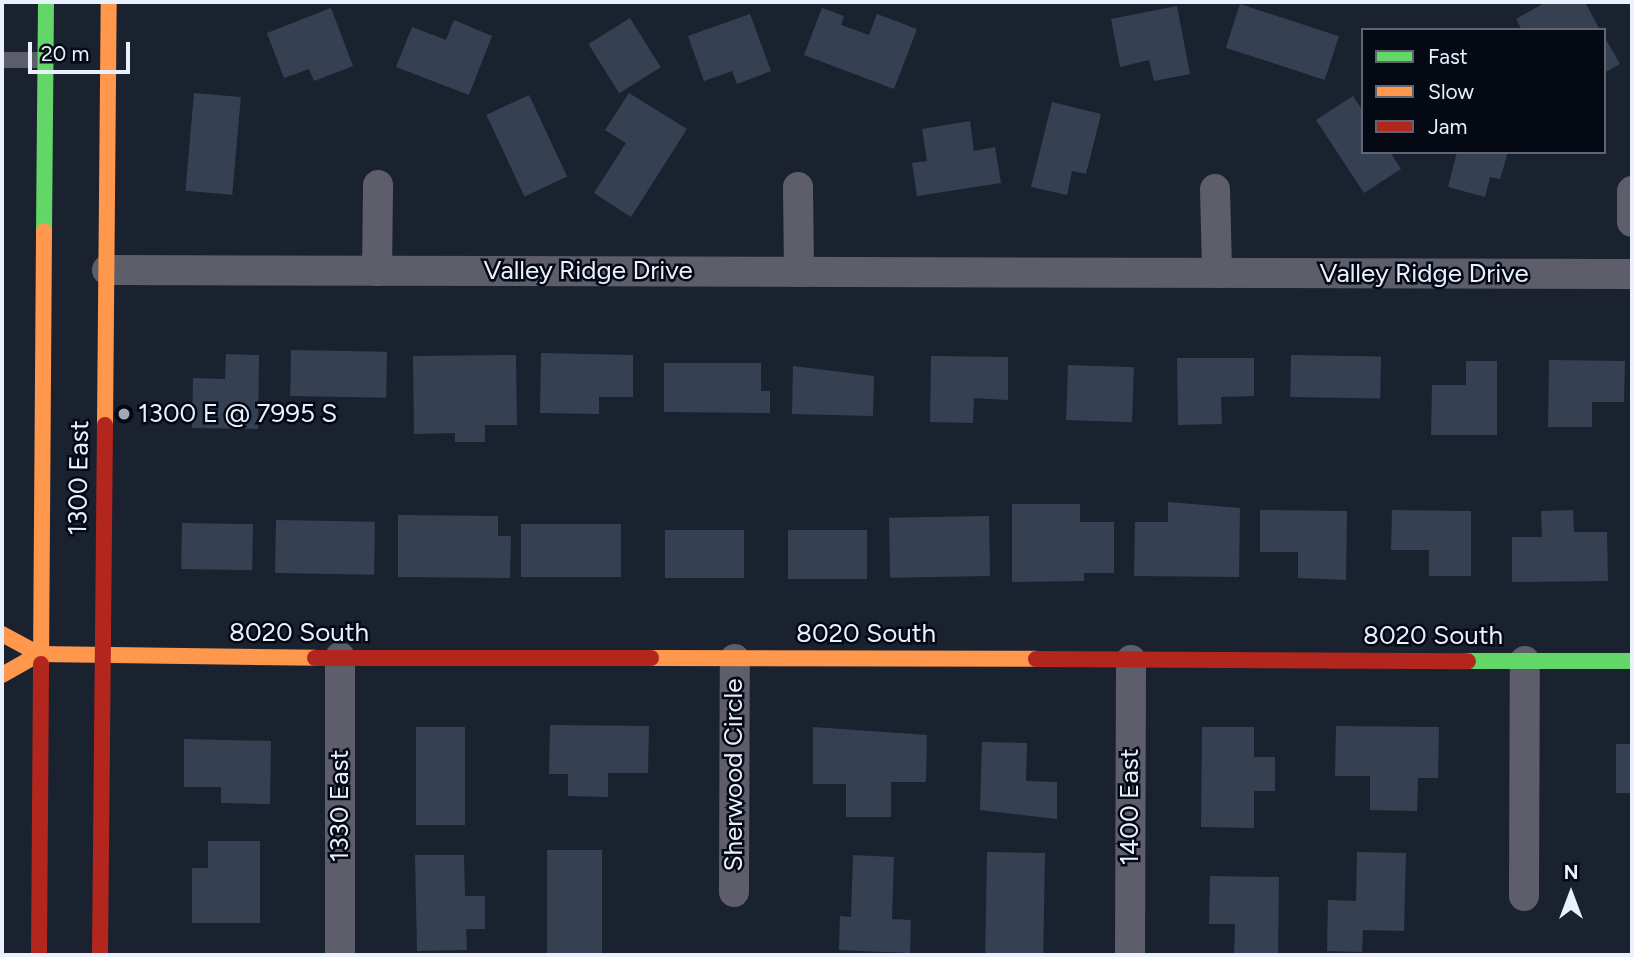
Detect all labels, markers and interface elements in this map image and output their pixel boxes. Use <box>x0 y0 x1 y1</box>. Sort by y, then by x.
scale bar <box>32 28 133 72</box>
legend <box>1361 28 1606 154</box>
text: 20 m <box>41 41 89 66</box>
text: Fast <box>1428 44 1468 69</box>
text: Slow <box>1428 79 1474 104</box>
text: Jam <box>1428 114 1467 139</box>
street label: Valley Ridge Drive <box>483 255 693 287</box>
street label: Valley Ridge Drive <box>1319 258 1529 290</box>
place label: 1300 E @ 7995 S <box>138 398 337 430</box>
marker: 1300 E @ 7995 S <box>116 406 132 422</box>
street label: 1300 East <box>62 420 96 536</box>
street label: 8020 South <box>229 617 369 649</box>
street label: 8020 South <box>796 618 936 650</box>
street label: 8020 South <box>1363 620 1503 652</box>
street label: Sherwood Circle <box>718 679 750 871</box>
street label: 1400 East <box>1114 748 1146 866</box>
street label: 1330 East <box>324 750 356 862</box>
north arrow <box>1536 859 1606 929</box>
text: N <box>1564 861 1578 884</box>

